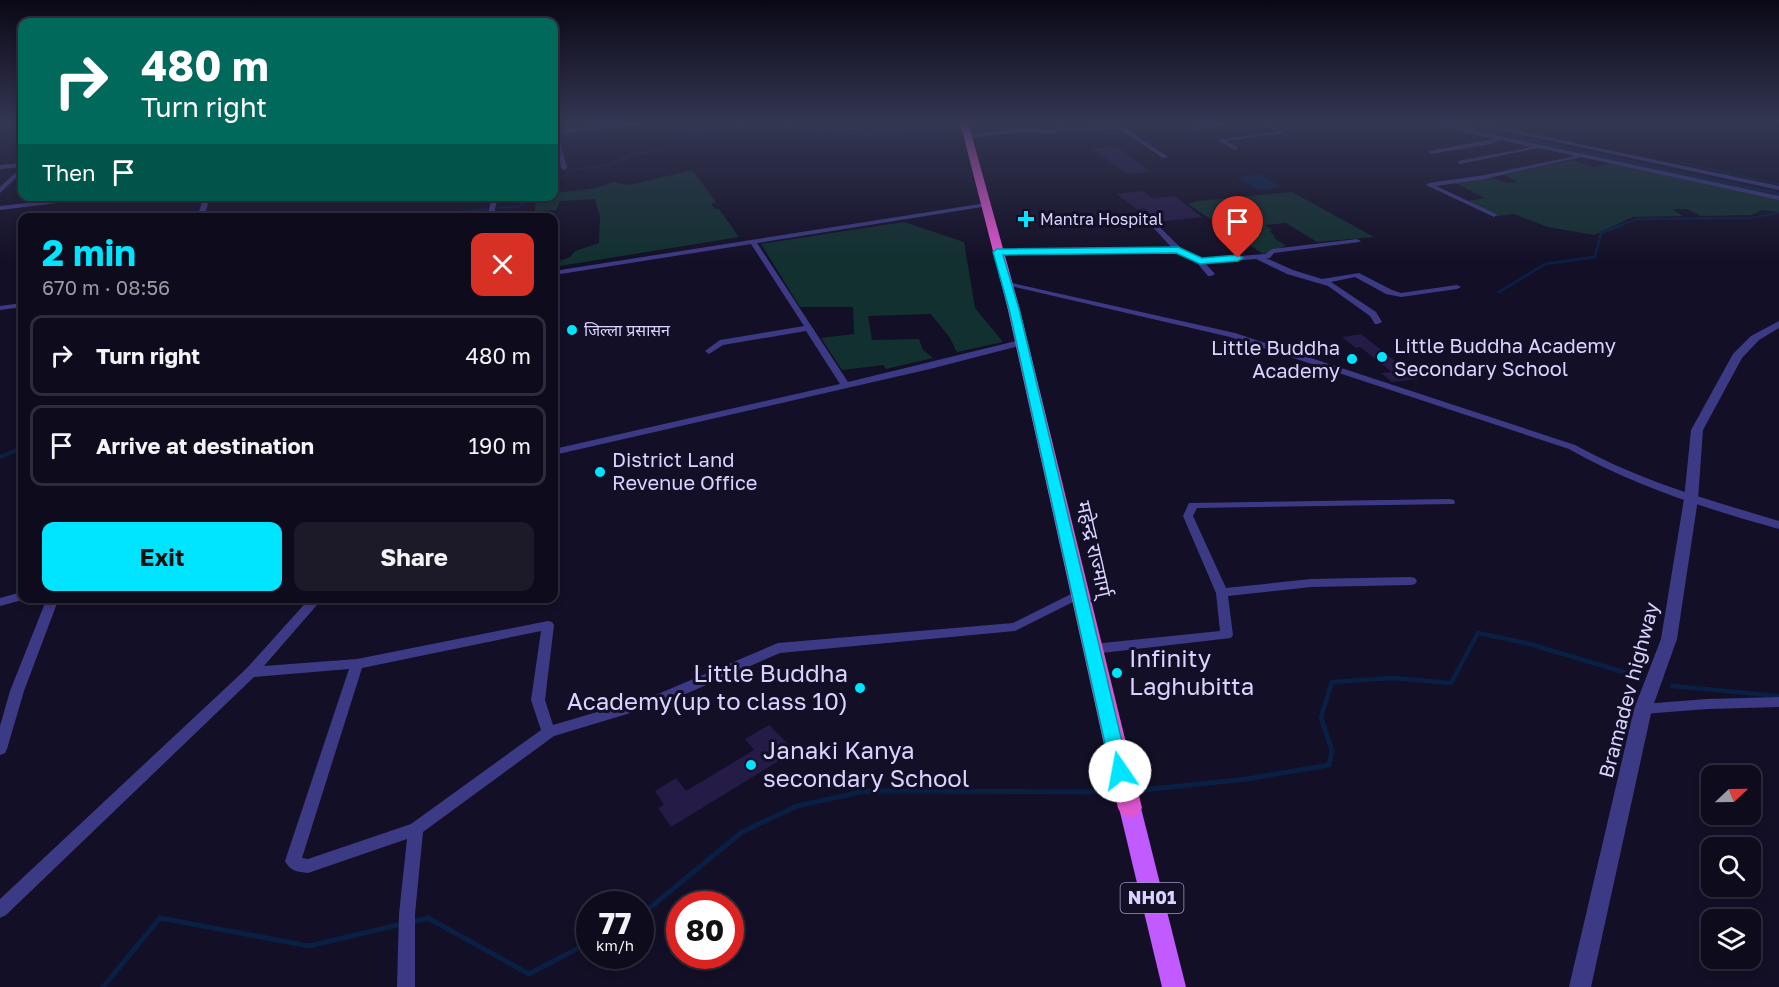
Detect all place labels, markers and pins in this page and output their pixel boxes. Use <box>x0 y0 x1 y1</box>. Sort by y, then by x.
pin <box>1212 196 1263 258</box>
place label: Mantra Hospital <box>1040 209 1163 229</box>
marker: Mantra Hospital <box>1017 210 1035 228</box>
place label: जिल्ला प्रसासन <box>584 320 671 340</box>
marker: जिल्ला प्रसासन <box>565 323 579 337</box>
place label: Little Buddha Academy Secondary School <box>1394 333 1616 380</box>
place label: Little Buddha Academy <box>1211 335 1340 382</box>
marker: Little Buddha Academy Secondary School <box>1375 350 1389 364</box>
marker: Little Buddha Academy <box>1345 352 1359 366</box>
place label: District Land Revenue Office <box>612 447 757 494</box>
marker: District Land Revenue Office <box>593 465 607 479</box>
place label: Infinity Laghubitta <box>1129 643 1254 700</box>
place label: Little Buddha Academy(up to class 10) <box>567 658 848 715</box>
marker: Infinity Laghubitta <box>1110 666 1124 680</box>
marker: Little Buddha Academy(up to class 10) <box>853 681 867 695</box>
place label: Janaki Kanya secondary School <box>763 735 969 792</box>
marker: Janaki Kanya secondary School <box>744 758 758 772</box>

